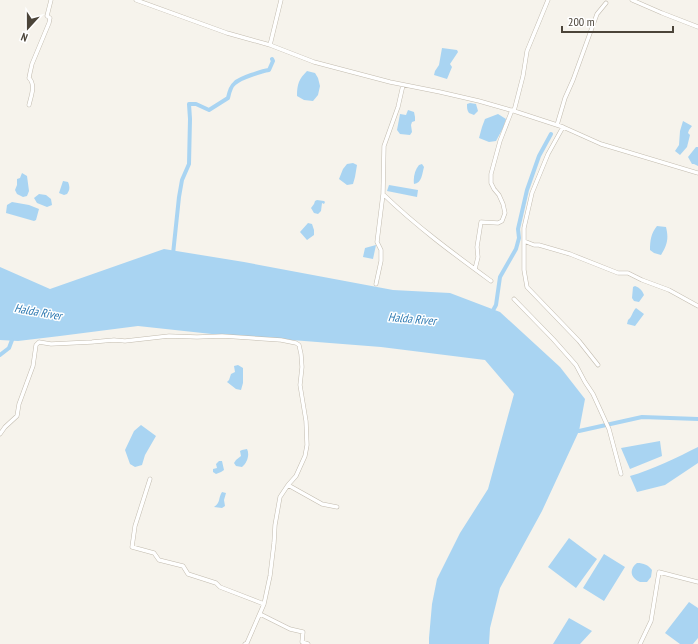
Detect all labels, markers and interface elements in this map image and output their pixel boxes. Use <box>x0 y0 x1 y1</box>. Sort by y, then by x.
north arrow <box>8 8 48 48</box>
scale bar <box>562 8 673 34</box>
text: 200 m <box>568 14 595 29</box>
text: N <box>19 30 30 45</box>
water label: Halda River <box>13 300 65 323</box>
water label: Halda River <box>388 309 438 328</box>

